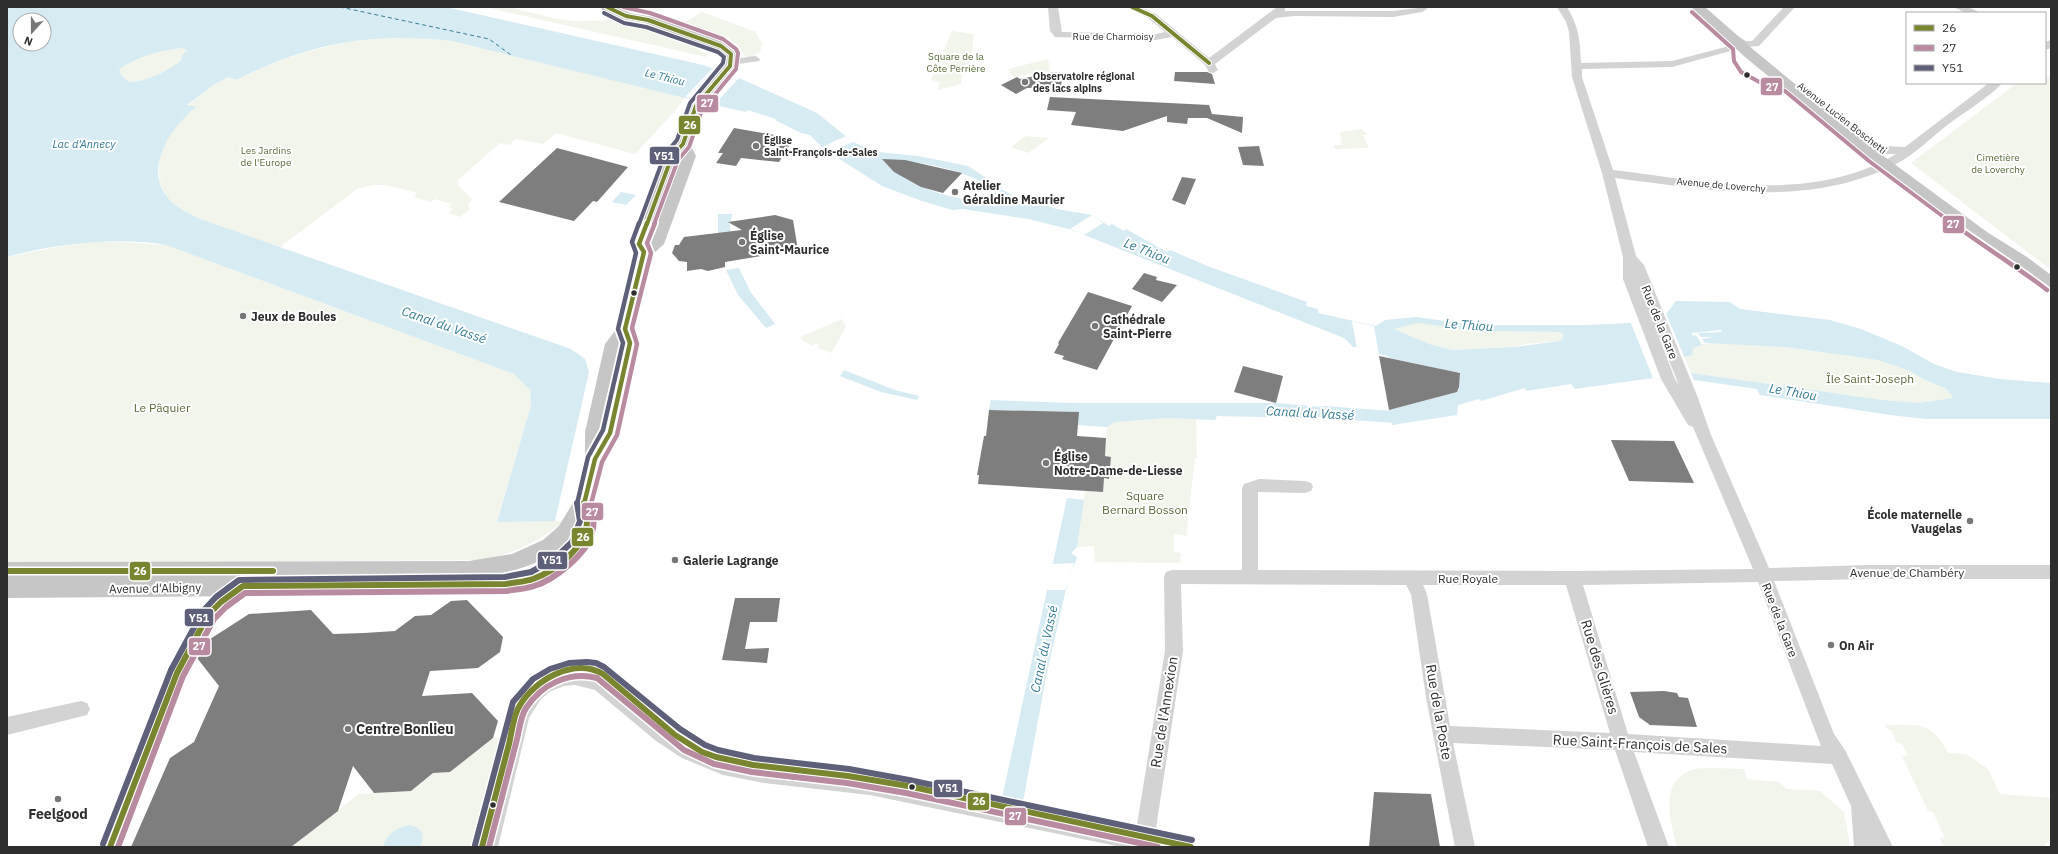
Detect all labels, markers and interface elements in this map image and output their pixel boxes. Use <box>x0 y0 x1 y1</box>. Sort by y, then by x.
north arrow <box>12 12 52 52</box>
legend <box>1906 12 2046 84</box>
text: 26 <box>1942 20 1956 35</box>
street label: Rue de Charmoisy <box>1073 30 1154 43</box>
text: N <box>22 33 35 49</box>
text: 27 <box>1942 40 1956 55</box>
park label: Square de la Côte Perrière <box>927 50 986 75</box>
text: Y51 <box>1942 60 1964 75</box>
water label: Le Thiou <box>643 65 687 89</box>
place label: Observatoire régional des lacs alpins <box>1033 70 1134 95</box>
unlabelled marker <box>1742 70 1752 80</box>
marker: Observatoire régional des lacs alpins <box>1020 77 1030 87</box>
line badge: 27 <box>1760 77 1783 96</box>
street label: Avenue Lucien Boschetti <box>1795 79 1889 157</box>
text: 27 <box>1765 80 1779 94</box>
line badge: 27 <box>696 94 719 113</box>
text: 27 <box>700 96 714 110</box>
line badge: 26 <box>678 115 701 135</box>
text: 26 <box>683 118 697 132</box>
place label: Église Saint-François-de-Sales <box>764 132 878 159</box>
water label: Lac d'Annecy <box>52 137 116 151</box>
marker: Église Saint-François-de-Sales <box>751 141 761 151</box>
park label: Les Jardins de l'Europe <box>241 144 292 169</box>
line badge: Y51 <box>649 146 680 165</box>
text: Y51 <box>654 149 675 163</box>
park label: Cimetière de Loverchy <box>1971 151 2025 176</box>
street label: Avenue de Loverchy <box>1676 175 1766 195</box>
place label: Atelier Géraldine Maurier <box>963 178 1065 207</box>
marker: Atelier Géraldine Maurier <box>950 187 960 197</box>
line badge: 27 <box>1942 215 1965 234</box>
text: 27 <box>1946 217 1960 231</box>
place label: Église Saint-Maurice <box>750 227 829 257</box>
water label: Le Thiou <box>1121 234 1173 268</box>
marker: Église Saint-Maurice <box>737 237 747 247</box>
unlabelled marker <box>2012 262 2022 272</box>
street label: Rue de la Gare <box>1638 283 1682 362</box>
unlabelled marker <box>629 288 639 298</box>
water label: Canal du Vassé <box>399 303 489 348</box>
place label: Jeux de Boules <box>251 309 336 324</box>
marker: Jeux de Boules <box>238 311 248 321</box>
place label: Cathédrale Saint-Pierre <box>1103 312 1172 341</box>
water label: Le Thiou <box>1444 315 1494 335</box>
marker: Cathédrale Saint-Pierre <box>1090 321 1100 331</box>
park label: Île Saint-Joseph <box>1826 371 1914 386</box>
water label: Le Thiou <box>1768 379 1818 405</box>
park label: Le Pâquier <box>134 400 191 415</box>
water label: Canal du Vassé <box>1265 402 1355 424</box>
place label: Église Notre-Dame-de-Liesse <box>1054 448 1183 478</box>
marker: Église Notre-Dame-de-Liesse <box>1041 458 1051 468</box>
park label: Square Bernard Bosson <box>1102 488 1188 517</box>
line badge: 27 <box>581 502 604 521</box>
text: 27 <box>585 505 599 519</box>
place label: École maternelle Vaugelas <box>1867 506 1962 536</box>
marker: École maternelle Vaugelas <box>1965 516 1975 526</box>
line badge: 26 <box>571 527 594 547</box>
text: 26 <box>576 530 590 544</box>
line badge: Y51 <box>537 551 568 570</box>
text: Y51 <box>542 553 563 567</box>
place label: Galerie Lagrange <box>683 553 779 568</box>
marker: Galerie Lagrange <box>670 555 680 565</box>
line badge: 26 <box>129 561 151 581</box>
text: 26 <box>133 564 147 578</box>
street label: Avenue de Chambéry <box>1850 565 1964 580</box>
street label: Rue Royale <box>1438 571 1498 586</box>
street label: Avenue d'Albigny <box>109 580 201 596</box>
street label: Rue de la Gare <box>1759 581 1801 660</box>
water label: Canal du Vassé <box>1026 604 1062 694</box>
line badge: Y51 <box>184 608 214 627</box>
text: Y51 <box>189 611 210 625</box>
street label: Rue des Glières <box>1577 617 1623 717</box>
line badge: 27 <box>188 637 211 656</box>
place label: On Air <box>1839 638 1874 653</box>
text: 27 <box>192 639 206 653</box>
marker: On Air <box>1826 640 1836 650</box>
street label: Rue de l'Annexion <box>1146 655 1182 769</box>
street label: Rue de la Poste <box>1422 663 1456 762</box>
place label: Centre Bonlieu <box>356 720 453 738</box>
marker: Centre Bonlieu <box>343 724 353 734</box>
street label: Rue Saint-François de Sales <box>1552 730 1728 758</box>
line badge: Y51 <box>933 779 963 798</box>
text: Y51 <box>938 781 959 795</box>
unlabelled marker <box>907 782 917 792</box>
line badge: 26 <box>967 792 990 811</box>
marker: Feelgood <box>53 794 63 804</box>
text: 26 <box>972 794 986 808</box>
unlabelled marker <box>488 800 498 810</box>
place label: Feelgood <box>28 805 88 823</box>
line badge: 27 <box>1004 807 1027 826</box>
text: 27 <box>1008 809 1022 823</box>

